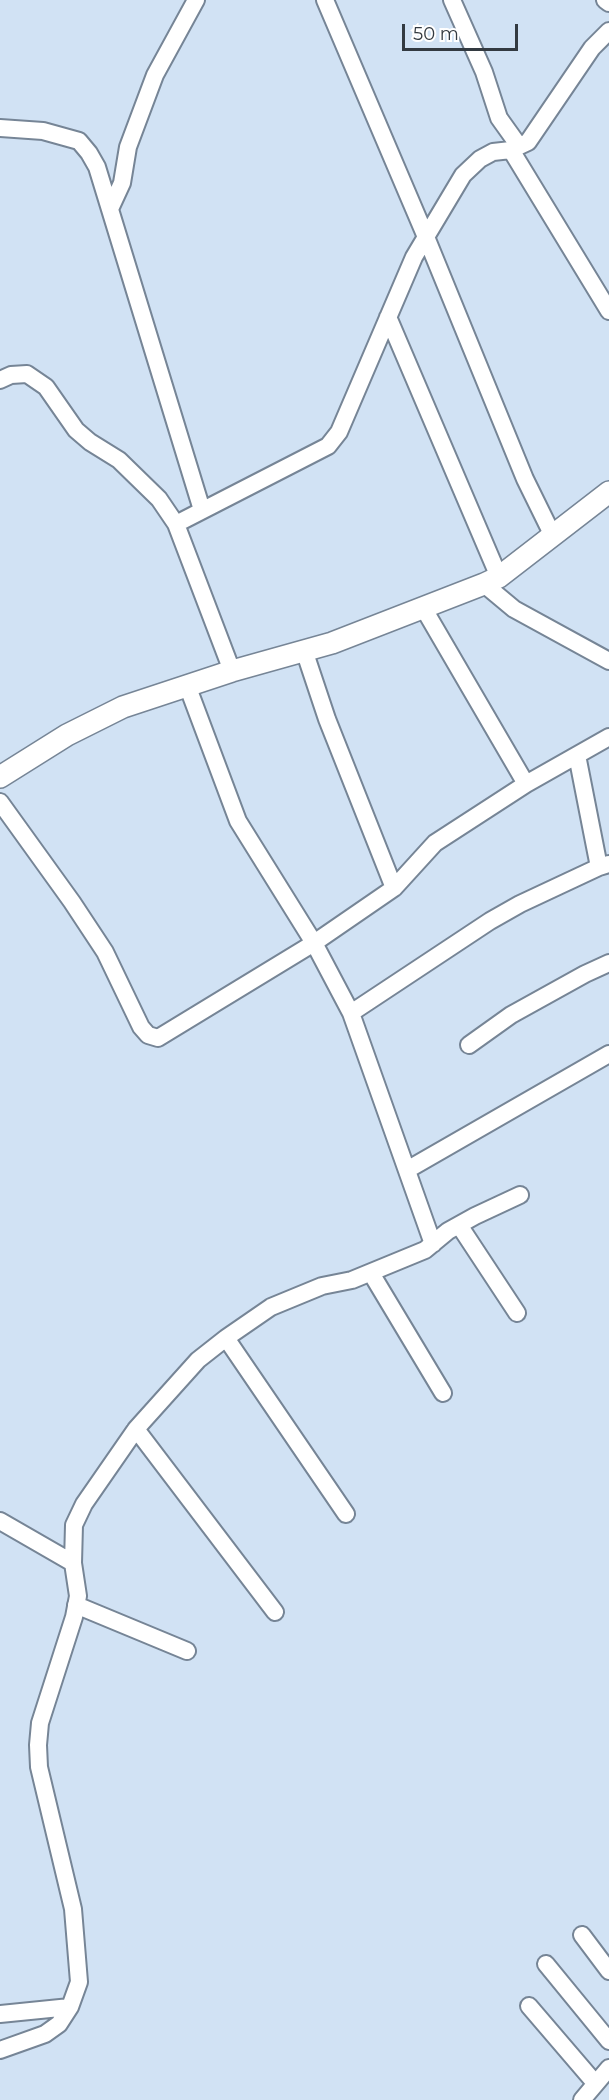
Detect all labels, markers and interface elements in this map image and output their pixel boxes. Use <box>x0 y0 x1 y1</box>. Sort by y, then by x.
scale bar <box>405 12 520 50</box>
text: 50 m <box>413 23 459 45</box>

